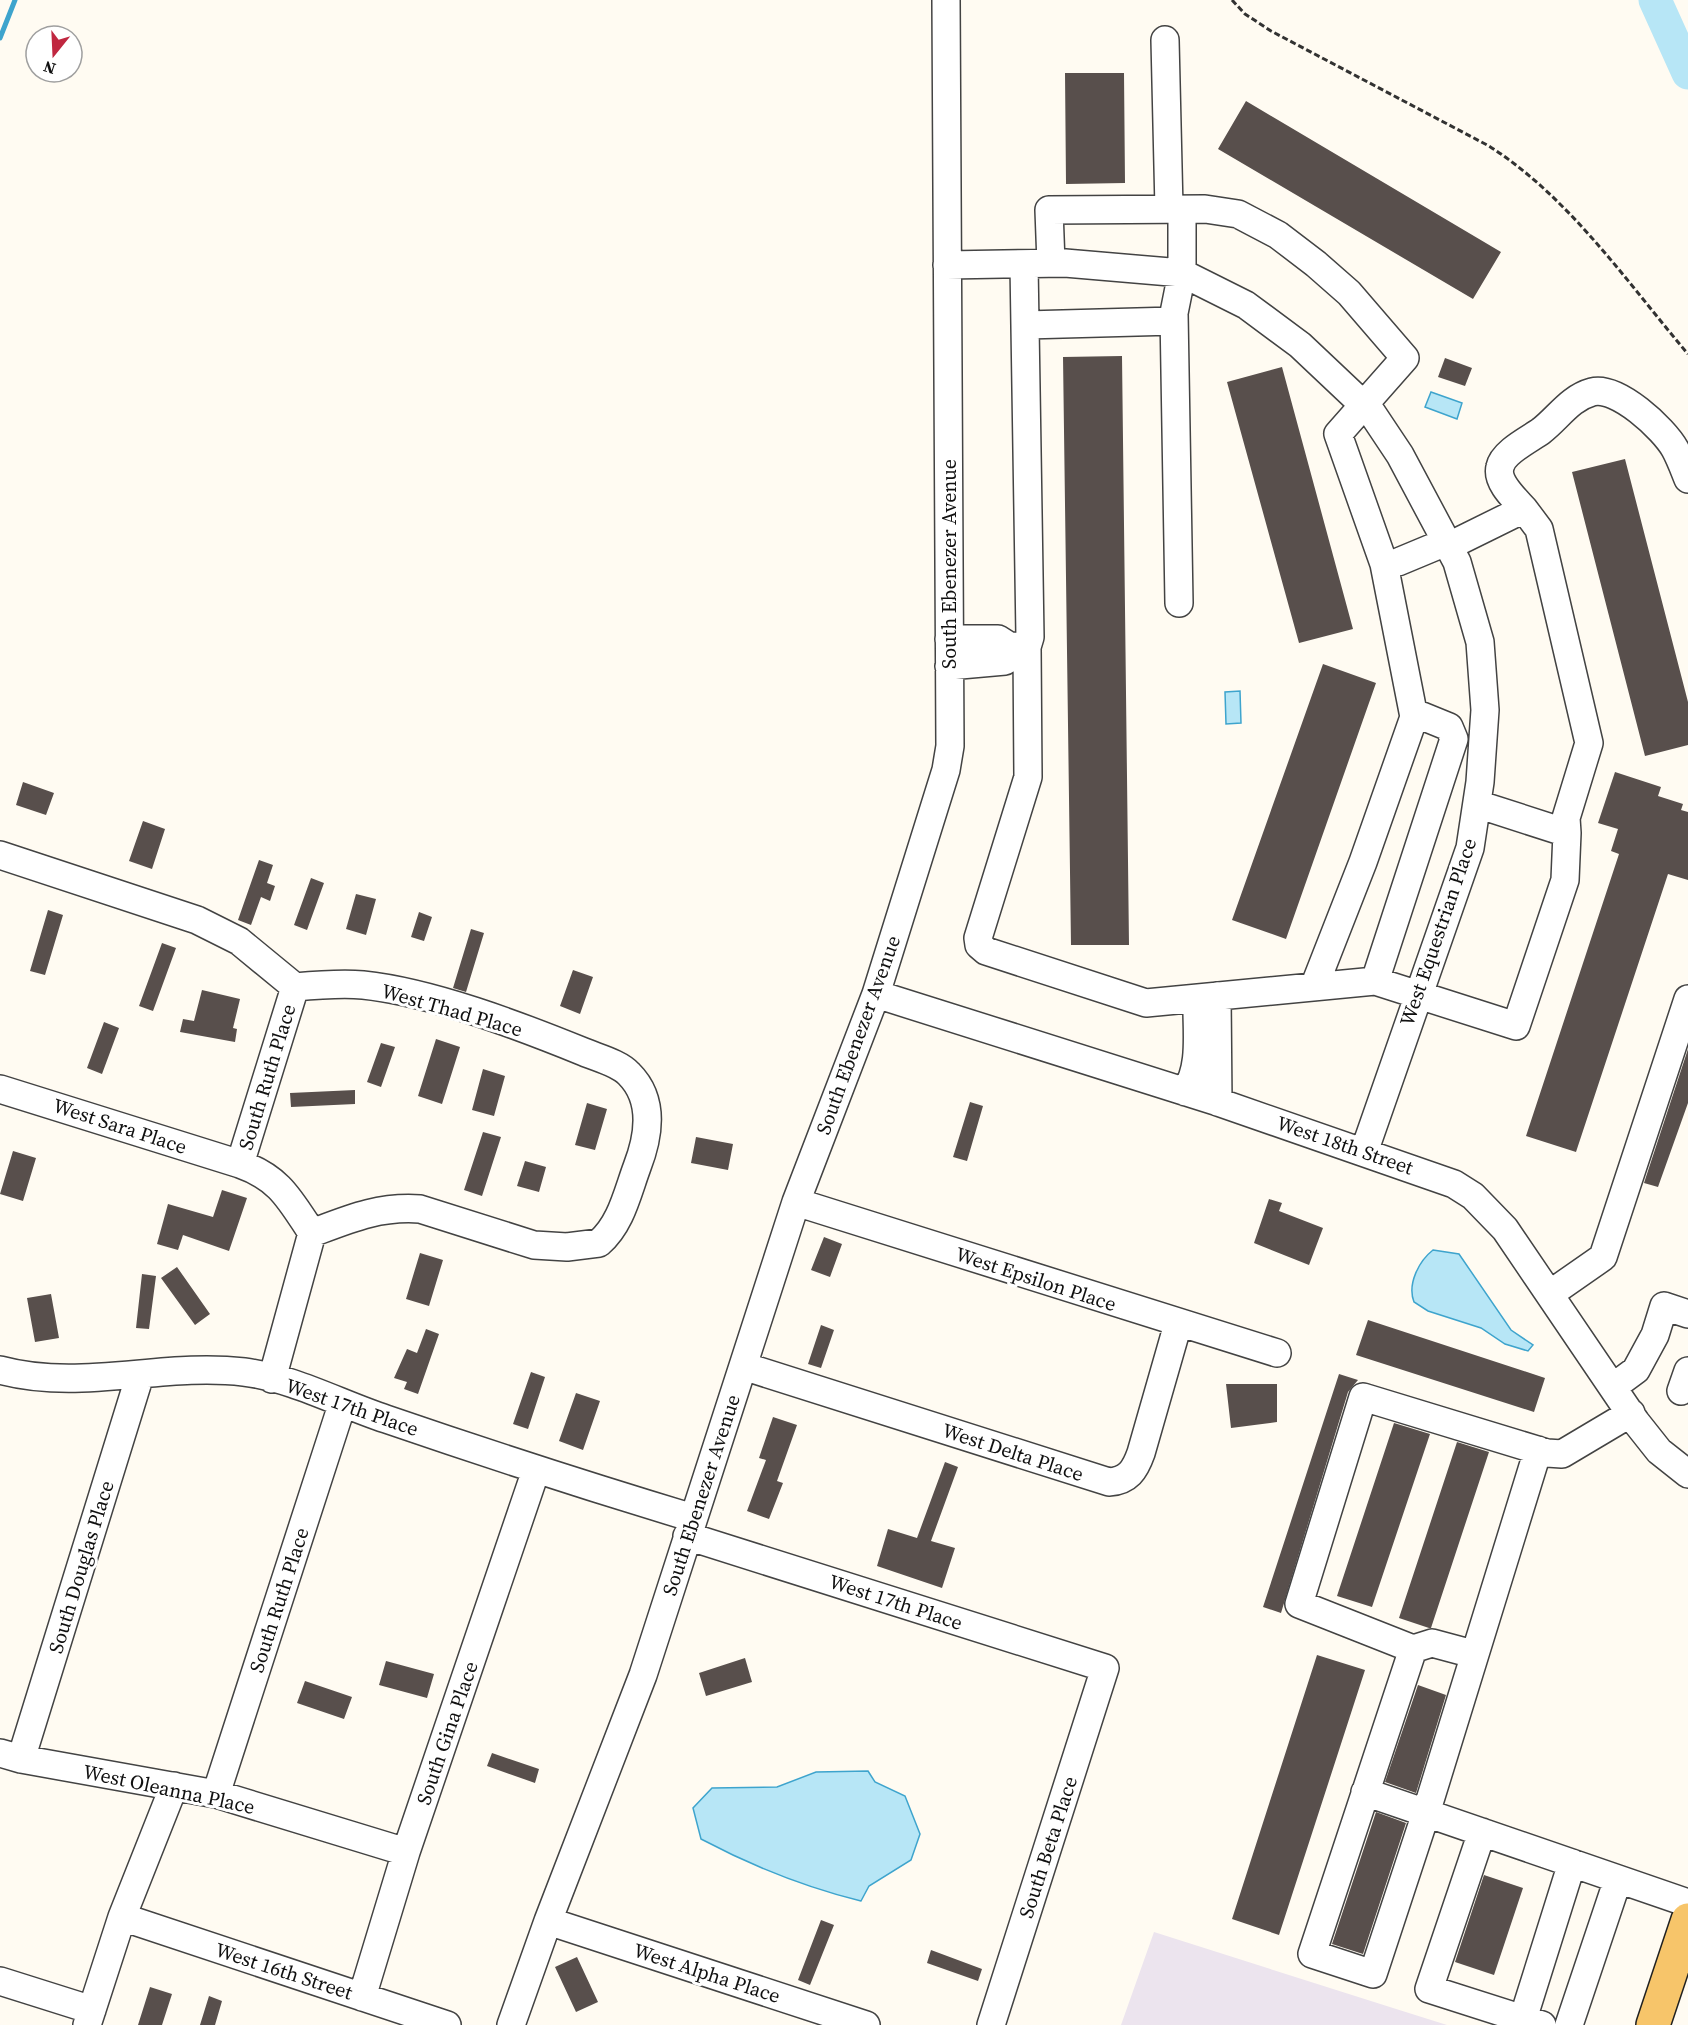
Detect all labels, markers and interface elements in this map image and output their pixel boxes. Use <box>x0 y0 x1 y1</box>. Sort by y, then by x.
north arrow <box>24 24 84 84</box>
text: N <box>40 56 58 81</box>
street label: South Ebenezer Avenue <box>935 459 963 669</box>
street label: West Equestrian Place <box>1393 834 1483 1030</box>
street label: South Ebenezer Avenue <box>809 931 907 1139</box>
street label: West Thad Place <box>378 977 526 1043</box>
street label: South Ruth Place <box>232 1001 302 1153</box>
street label: West Sara Place <box>50 1091 190 1161</box>
street label: West 18th Street <box>1273 1109 1418 1182</box>
street label: West Epsilon Place <box>952 1240 1120 1318</box>
street label: West 17th Place <box>282 1371 422 1443</box>
street label: South Ebenezer Avenue <box>655 1391 747 1599</box>
street label: West Delta Place <box>939 1416 1087 1488</box>
street label: South Douglas Place <box>41 1477 121 1657</box>
street label: South Ruth Place <box>242 1524 316 1676</box>
street label: West 17th Place <box>826 1567 966 1637</box>
street label: South Gina Place <box>409 1657 485 1809</box>
street label: West Oleanna Place <box>81 1757 257 1821</box>
street label: South Beta Place <box>1012 1772 1084 1922</box>
street label: West 16th Street <box>212 1936 357 2007</box>
street label: West Alpha Place <box>630 1936 784 2010</box>

